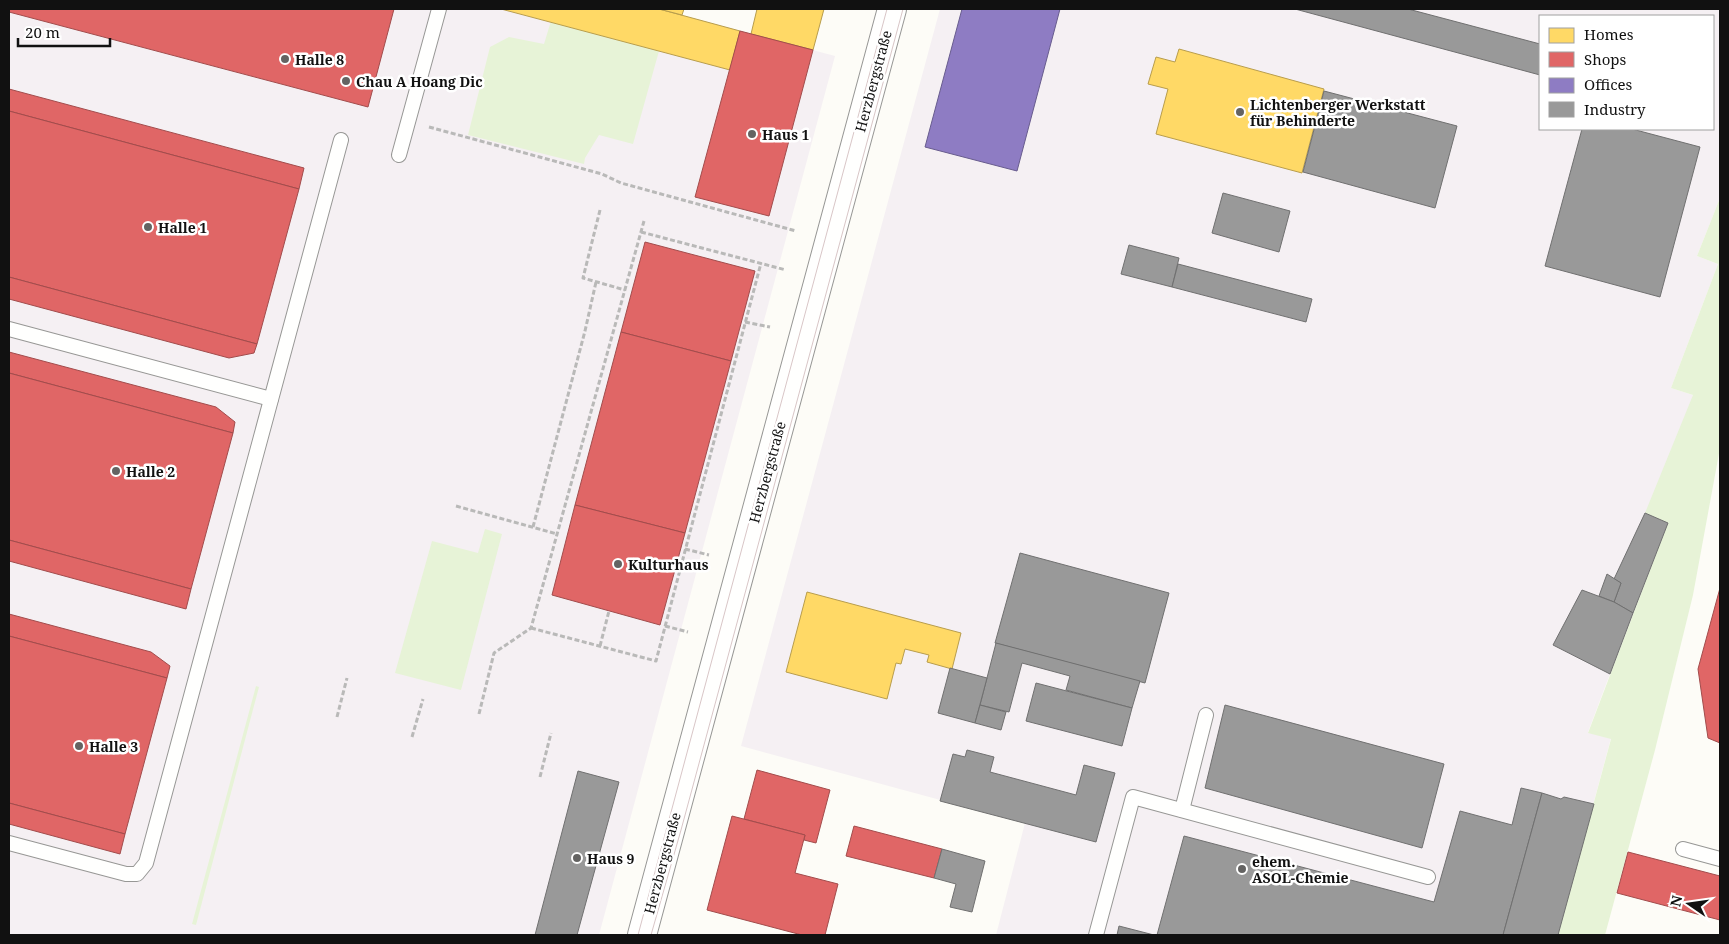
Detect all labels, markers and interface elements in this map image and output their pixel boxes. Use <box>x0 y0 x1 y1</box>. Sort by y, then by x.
scale bar <box>18 15 110 47</box>
legend <box>1539 15 1714 130</box>
text: 20 m <box>25 22 60 42</box>
text: Homes <box>1584 24 1634 44</box>
street label: Herzbergstraße <box>850 28 896 134</box>
text: Shops <box>1584 49 1627 69</box>
place label: Halle 8 <box>295 50 344 69</box>
marker: Halle 8 <box>279 53 291 65</box>
place label: Chau A Hoang Dic <box>356 72 483 91</box>
text: Offices <box>1584 74 1633 94</box>
marker: Chau A Hoang Dic <box>340 75 352 87</box>
place label: Lichtenberger Werkstatt für Behinderte <box>1250 95 1426 130</box>
text: Industry <box>1584 99 1646 119</box>
marker: Lichtenberger Werkstatt für Behinderte <box>1234 106 1246 118</box>
place label: Haus 1 <box>762 125 810 144</box>
marker: Haus 1 <box>746 128 758 140</box>
place label: Halle 1 <box>158 218 207 237</box>
marker: Halle 1 <box>142 221 154 233</box>
street label: Herzbergstraße <box>744 419 790 525</box>
place label: Halle 2 <box>126 462 175 481</box>
marker: Halle 2 <box>110 465 122 477</box>
place label: Kulturhaus <box>628 555 709 574</box>
marker: Kulturhaus <box>612 558 624 570</box>
place label: Halle 3 <box>89 737 138 756</box>
marker: Halle 3 <box>73 740 85 752</box>
street label: Herzbergstraße <box>639 810 685 916</box>
place label: Haus 9 <box>587 849 635 868</box>
marker: Haus 9 <box>571 852 583 864</box>
place label: ehem. ASOL-Chemie <box>1252 852 1349 887</box>
marker: ehem. ASOL-Chemie <box>1236 863 1248 875</box>
north arrow <box>1664 879 1714 929</box>
text: N <box>1665 893 1686 908</box>

